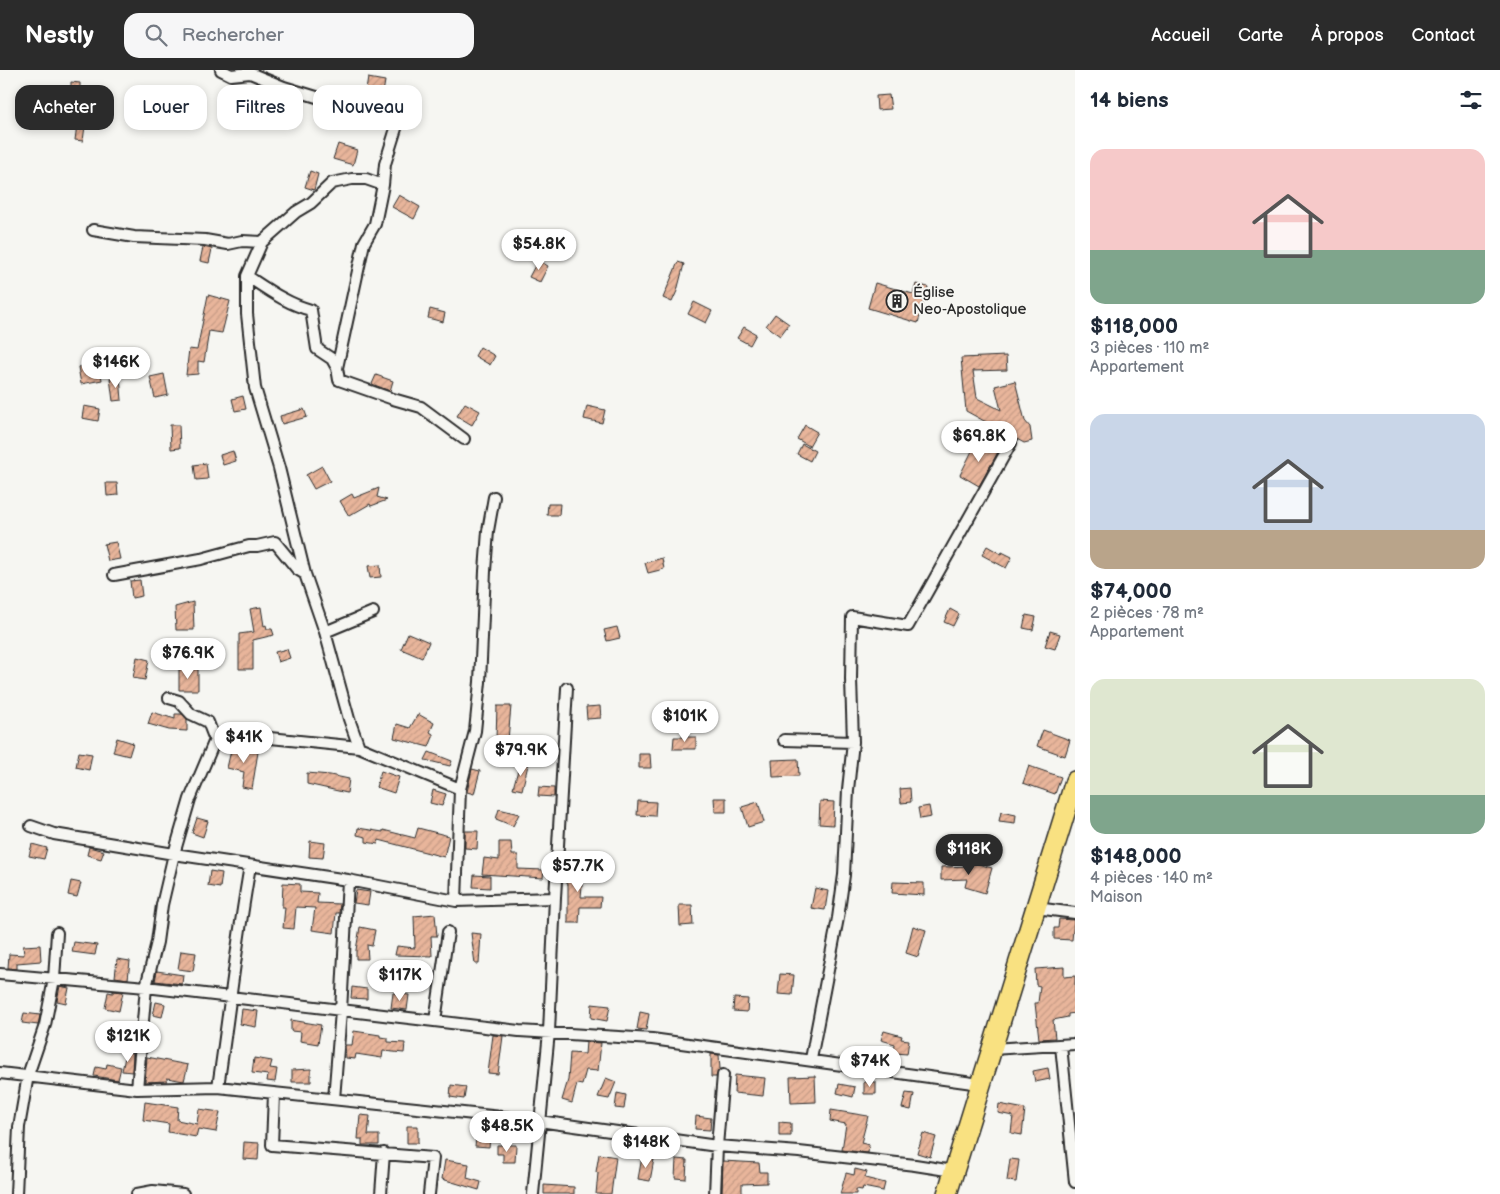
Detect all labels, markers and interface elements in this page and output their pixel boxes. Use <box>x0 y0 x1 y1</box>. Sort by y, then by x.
search box <box>124 13 474 58</box>
text: Nestly <box>25 21 94 50</box>
icon: search <box>142 21 170 49</box>
text: Rechercher <box>182 24 284 47</box>
text: Accueil <box>1151 25 1210 46</box>
text: Carte <box>1238 25 1283 46</box>
text: À propos <box>1311 25 1384 46</box>
text: Contact <box>1412 25 1475 46</box>
chip: Acheter <box>15 85 114 130</box>
chip: Louer <box>124 85 207 130</box>
chip: Filtres <box>217 85 303 130</box>
chip: Nouveau <box>313 85 422 130</box>
icon: filters <box>1457 86 1485 114</box>
text: 14 biens <box>1090 88 1169 113</box>
icon: home <box>1243 181 1333 271</box>
pin: $54.8K <box>498 228 580 271</box>
text: $54.8K <box>512 235 566 254</box>
place label: Église Neo-Apostolique <box>913 283 1026 319</box>
building icon: Église Neo-Apostolique <box>885 289 909 313</box>
text: $118,000 <box>1090 314 1178 339</box>
text: 3 pièces · 110 m² <box>1090 339 1209 358</box>
pin: $146K <box>81 346 151 389</box>
text: $146K <box>92 353 140 372</box>
text: Appartement <box>1090 358 1184 377</box>
pin: $69.8K <box>938 420 1020 463</box>
text: $69.8K <box>952 427 1006 446</box>
icon: home <box>1243 446 1333 536</box>
text: $74,000 <box>1090 579 1172 604</box>
text: 2 pièces · 78 m² <box>1090 604 1204 623</box>
text: Appartement <box>1090 623 1184 642</box>
pin: $76.9K <box>147 638 229 680</box>
text: $76.9K <box>162 644 214 663</box>
pin: $101K <box>650 700 720 743</box>
text: $101K <box>663 707 707 726</box>
icon: home <box>1243 711 1333 801</box>
pin: $41K <box>214 722 274 764</box>
text: $41K <box>225 728 263 747</box>
pin: $79.9K <box>480 734 562 777</box>
text: $79.9K <box>495 741 547 760</box>
pin: $118K <box>934 834 1004 876</box>
text: $118K <box>947 840 991 859</box>
text: $148,000 <box>1090 844 1182 869</box>
pin: $57.7K <box>537 850 619 893</box>
text: $57.7K <box>552 857 604 876</box>
text: 4 pièces · 140 m² <box>1090 869 1213 888</box>
text: Maison <box>1090 888 1143 907</box>
pin: $117K <box>365 960 435 1002</box>
text: $117K <box>378 966 422 985</box>
pin: $121K <box>93 1020 163 1063</box>
text: $121K <box>106 1027 150 1046</box>
pin: $74K <box>840 1046 900 1088</box>
text: $74K <box>850 1052 890 1071</box>
pin: $48.5K <box>466 1110 548 1153</box>
text: $48.5K <box>480 1117 534 1136</box>
pin: $148K <box>611 1126 681 1169</box>
text: $148K <box>622 1133 670 1152</box>

